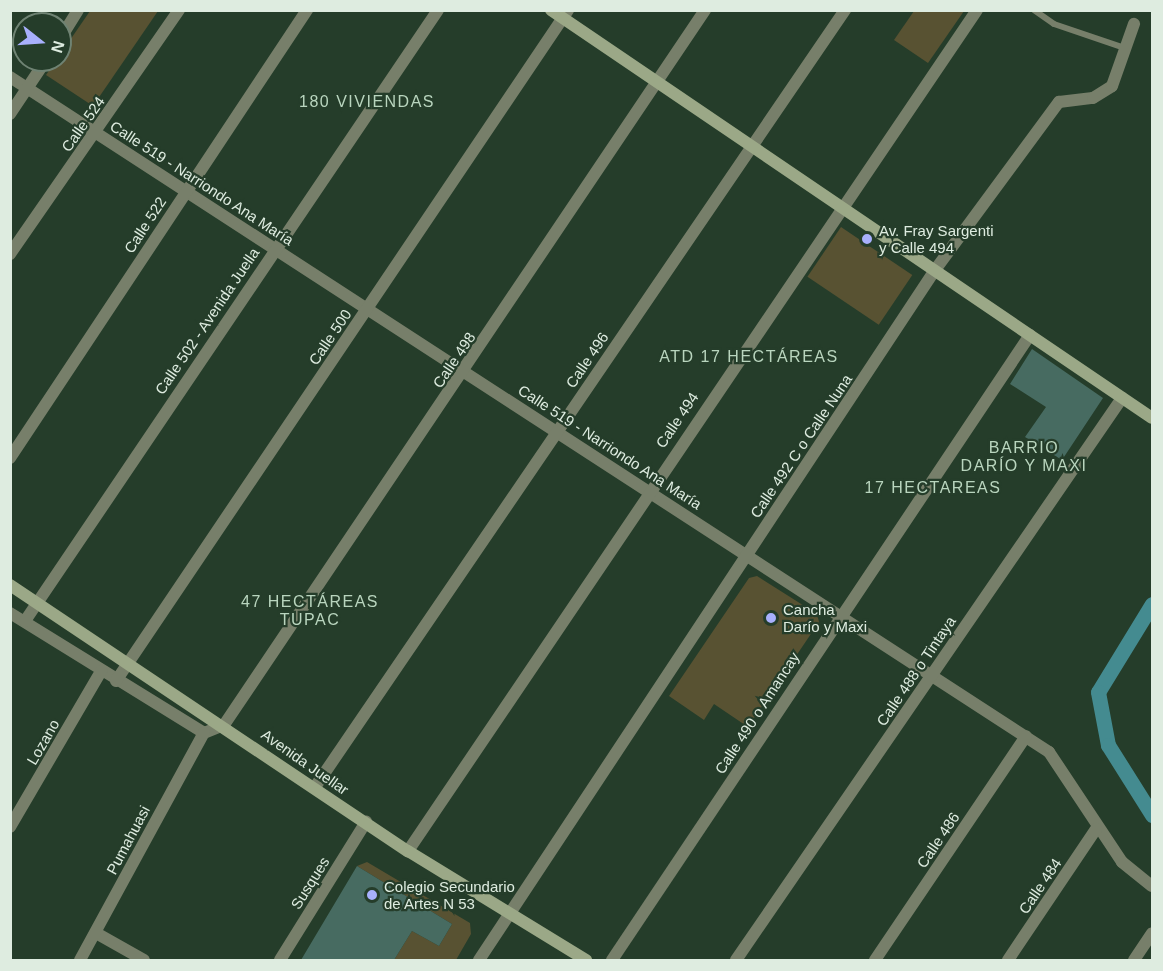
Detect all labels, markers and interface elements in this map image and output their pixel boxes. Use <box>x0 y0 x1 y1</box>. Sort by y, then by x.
north arrow <box>12 12 72 72</box>
text: N <box>48 39 68 55</box>
district label: 180 VIVIENDAS <box>299 92 435 112</box>
street label: Calle 524 <box>57 93 109 155</box>
street label: Calle 519 - Narriondo Ana María <box>107 117 297 249</box>
street label: Calle 522 <box>120 194 170 256</box>
place label: Av. Fray Sargenti y Calle 494 <box>879 221 993 256</box>
marker: Av. Fray Sargenti y Calle 494 <box>860 232 874 246</box>
street label: Calle 502 - Avenida Juella <box>151 244 263 398</box>
street label: Calle 500 <box>305 306 355 368</box>
street label: Calle 498 <box>429 329 479 391</box>
street label: Calle 496 <box>562 329 612 391</box>
district label: ATD 17 HECTÁREAS <box>659 347 839 367</box>
street label: Calle 492 C o Calle Nuna <box>746 371 856 521</box>
street label: Calle 519 - Narriondo Ana María <box>515 381 705 513</box>
street label: Calle 494 <box>652 389 702 451</box>
district label: BARRIO DARÍO Y MAXI <box>960 438 1088 476</box>
district label: 17 HECTAREAS <box>865 478 1001 498</box>
district label: 47 HECTÁREAS TUPAC <box>241 592 379 630</box>
place label: Cancha Darío y Maxi <box>783 600 867 635</box>
marker: Cancha Darío y Maxi <box>764 611 778 625</box>
street label: Calle 488 o Tintaya <box>873 613 959 729</box>
street label: Calle 490 o Amancay <box>711 648 803 778</box>
street label: Lozano <box>23 716 63 768</box>
street label: Avenida Juellar <box>258 725 352 799</box>
street label: Pumahuasi <box>102 803 154 877</box>
street label: Calle 486 <box>913 809 963 871</box>
street label: Susques <box>287 853 333 913</box>
street label: Calle 484 <box>1015 855 1065 917</box>
place label: Colegio Secundario de Artes N 53 <box>384 877 515 912</box>
marker: Colegio Secundario de Artes N 53 <box>365 888 379 902</box>

